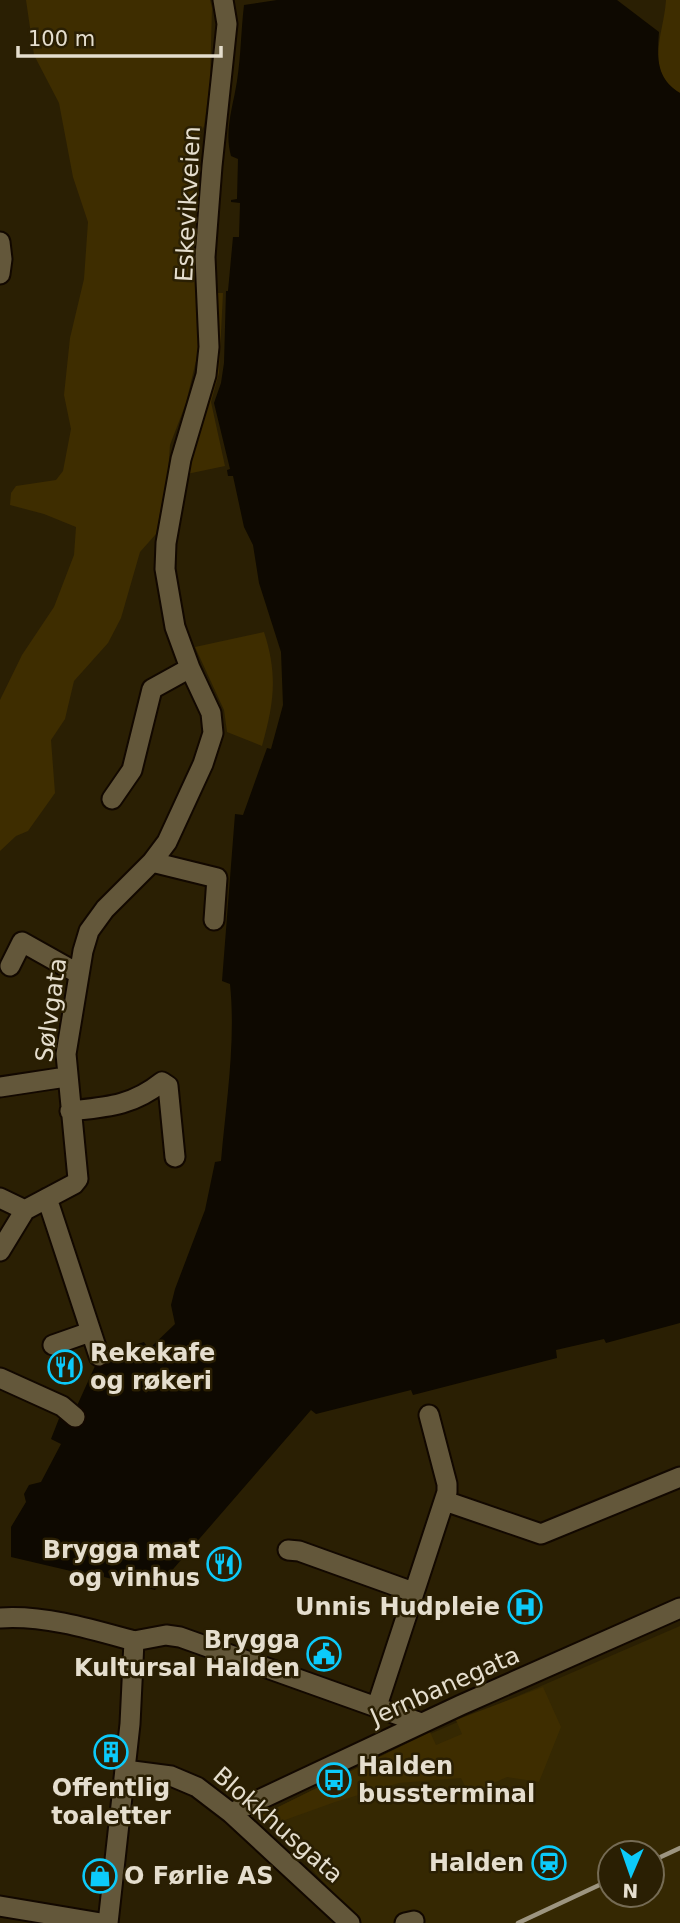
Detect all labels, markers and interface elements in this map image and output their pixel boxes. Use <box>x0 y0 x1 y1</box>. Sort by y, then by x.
scale bar <box>18 14 220 58</box>
text: 100 m <box>28 27 95 51</box>
street label: Eskevikveien <box>170 125 206 283</box>
street label: Sølvgata <box>30 956 72 1064</box>
place label: Rekekafe og røkeri <box>90 1339 215 1395</box>
restaurant icon: Rekekafe og røkeri <box>46 1348 84 1386</box>
place label: Brygga mat og vinhus <box>43 1536 200 1592</box>
restaurant icon: Brygga mat og vinhus <box>205 1545 243 1583</box>
hospital icon: Unnis Hudpleie <box>506 1588 544 1626</box>
place label: Unnis Hudpleie <box>295 1593 500 1621</box>
place label: Brygga Kultursal Halden <box>74 1626 300 1682</box>
public building icon: Brygga Kultursal Halden <box>305 1635 343 1673</box>
street label: Jernbanegata <box>364 1641 524 1732</box>
building icon: Offentlig toaletter <box>92 1733 130 1771</box>
place label: Halden bussterminal <box>358 1752 535 1808</box>
street label: Blokkhusgata <box>207 1761 349 1889</box>
bus stop icon: Halden bussterminal <box>315 1761 353 1799</box>
place label: Offentlig toaletter <box>51 1774 171 1830</box>
north arrow <box>596 1839 666 1909</box>
station icon: Halden <box>530 1844 568 1882</box>
place label: Halden <box>429 1849 524 1877</box>
shop icon: O Førlie AS <box>81 1857 119 1895</box>
place label: O Førlie AS <box>124 1862 273 1890</box>
text: N <box>622 1880 639 1902</box>

